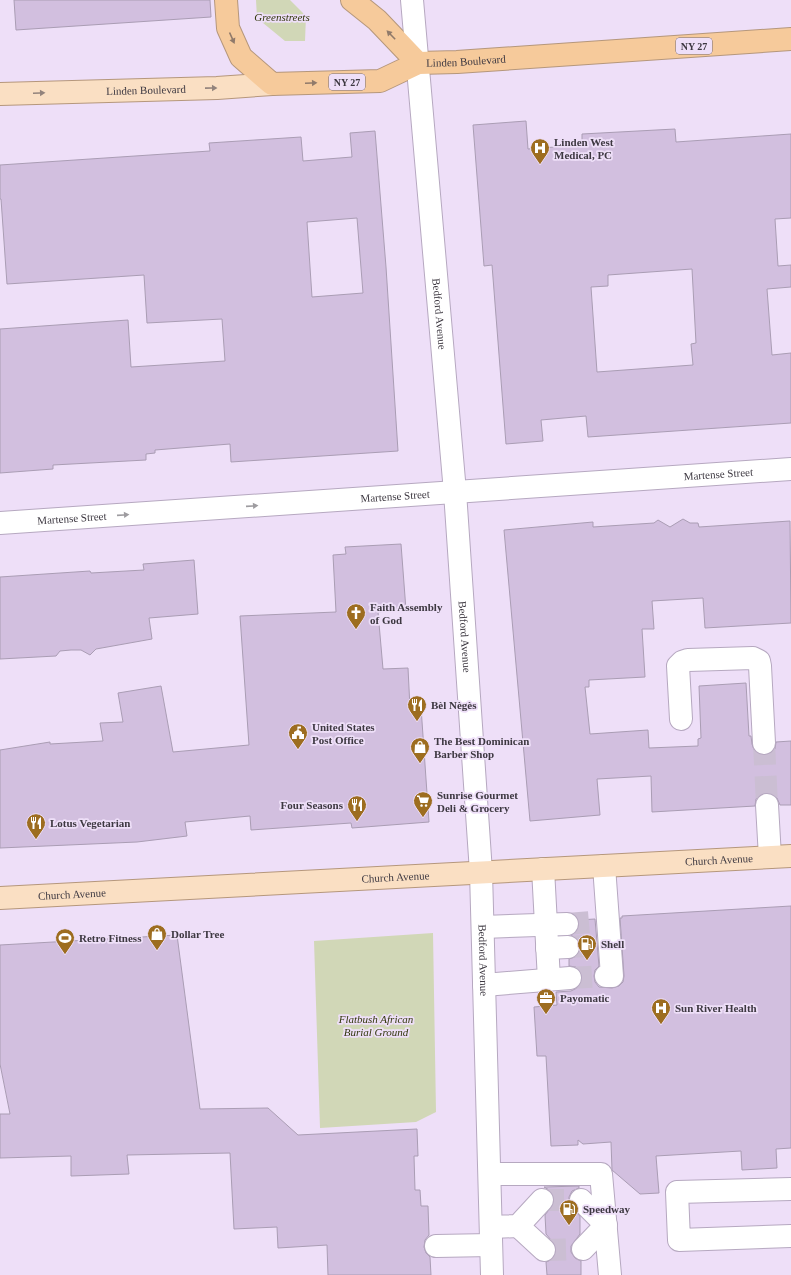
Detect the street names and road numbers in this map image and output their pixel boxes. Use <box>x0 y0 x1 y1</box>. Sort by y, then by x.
road number: NY 27 <box>676 38 712 54</box>
street label: Linden Boulevard <box>426 53 507 69</box>
road number: NY 27 <box>329 74 365 90</box>
street label: Linden Boulevard <box>106 83 186 97</box>
street label: Bedford Avenue <box>430 278 449 350</box>
street label: Martense Street <box>683 466 753 482</box>
street label: Martense Street <box>360 488 430 504</box>
street label: Martense Street <box>37 510 107 526</box>
street label: Bedford Avenue <box>456 601 473 673</box>
street label: Church Avenue <box>685 852 753 868</box>
street label: Church Avenue <box>361 869 430 885</box>
street label: Church Avenue <box>38 886 106 902</box>
street label: Bedford Avenue <box>476 924 490 996</box>

